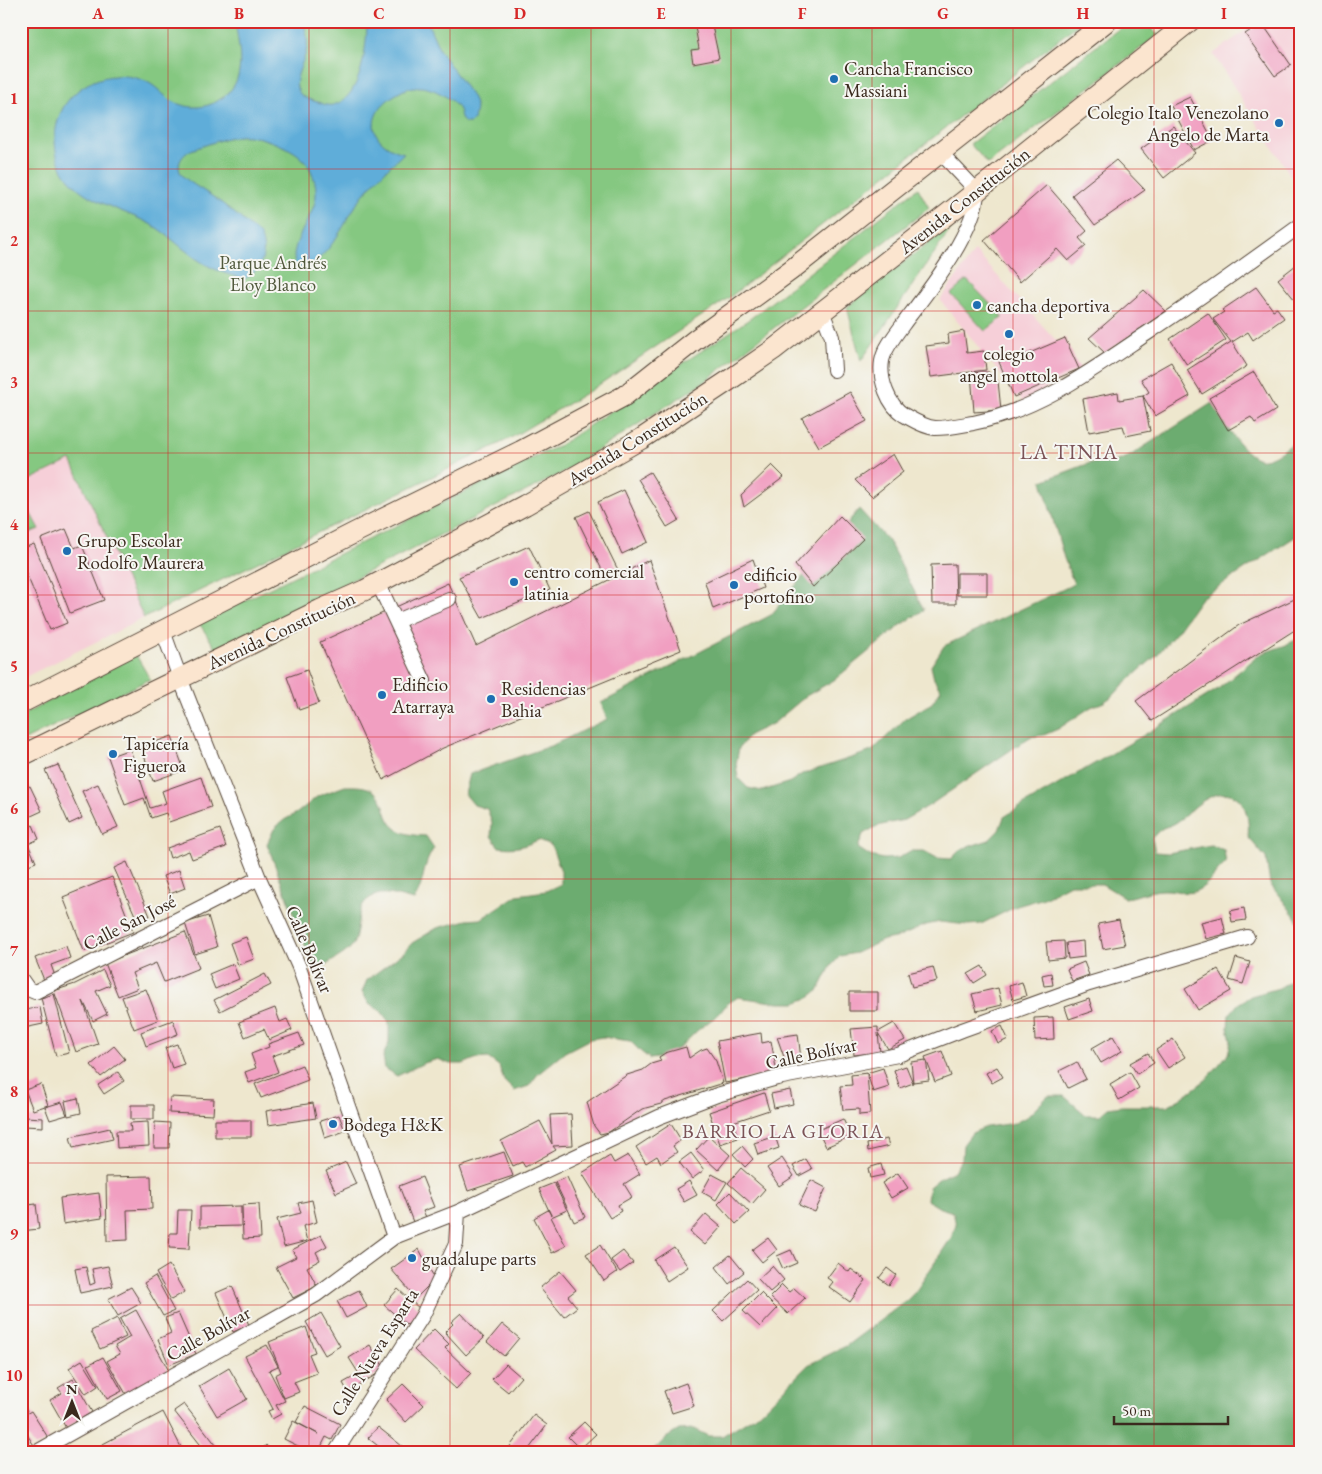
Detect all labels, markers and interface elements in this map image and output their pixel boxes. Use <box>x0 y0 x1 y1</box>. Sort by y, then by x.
text: A <box>91 3 104 24</box>
text: B <box>234 3 244 24</box>
text: C <box>373 3 385 24</box>
text: D <box>514 3 526 24</box>
text: E <box>656 3 666 24</box>
text: F <box>798 3 807 24</box>
text: G <box>937 3 949 24</box>
text: H <box>1077 3 1090 24</box>
text: I <box>1221 3 1227 24</box>
place label: Cancha Francisco Massiani <box>844 56 973 103</box>
marker: Cancha Francisco Massiani <box>828 73 840 85</box>
text: 1 <box>10 88 18 109</box>
place label: Colegio Italo Venezolano Angelo de Marta <box>1087 100 1269 147</box>
marker: Colegio Italo Venezolano Angelo de Marta <box>1273 117 1285 129</box>
street label: Avenida Constitución <box>893 141 1035 260</box>
text: 2 <box>10 230 19 251</box>
park label: Parque Andrés Eloy Blanco <box>219 250 327 297</box>
place label: cancha deportiva <box>987 293 1110 318</box>
marker: cancha deportiva <box>971 299 983 311</box>
marker: colegio angel mottola <box>1003 328 1015 340</box>
place label: colegio angel mottola <box>959 341 1059 388</box>
text: 3 <box>10 372 18 393</box>
street label: Avenida Constitución <box>562 385 712 492</box>
district label: LA TINIA <box>1020 438 1118 465</box>
text: 4 <box>10 514 19 535</box>
place label: Grupo Escolar Rodolfo Maurera <box>77 528 204 575</box>
marker: Grupo Escolar Rodolfo Maurera <box>61 545 73 557</box>
place label: centro comercial latinia <box>524 559 645 606</box>
place label: edificio portofino <box>744 562 814 609</box>
marker: centro comercial latinia <box>508 576 520 588</box>
marker: edificio portofino <box>728 579 740 591</box>
street label: Avenida Constitución <box>202 585 359 676</box>
text: 5 <box>10 656 18 677</box>
place label: Edificio Atarraya <box>391 672 455 719</box>
place label: Residencias Bahia <box>501 676 586 723</box>
marker: Edificio Atarraya <box>376 689 388 701</box>
marker: Residencias Bahia <box>485 693 497 705</box>
place label: Tapicería Figueroa <box>123 731 190 778</box>
marker: Tapicería Figueroa <box>107 748 119 760</box>
text: 6 <box>10 798 19 819</box>
street label: Calle San José <box>79 888 180 957</box>
street label: Calle Bolívar <box>280 902 339 997</box>
text: 7 <box>10 940 19 961</box>
street label: Calle Bolívar <box>763 1031 860 1075</box>
text: 8 <box>10 1081 18 1102</box>
place label: Bodega H&K <box>343 1112 444 1137</box>
marker: Bodega H&K <box>327 1118 339 1130</box>
district label: BARRIO LA GLORIA <box>682 1118 884 1144</box>
text: 9 <box>10 1223 19 1244</box>
place label: guadalupe parts <box>422 1246 536 1271</box>
marker: guadalupe parts <box>406 1252 418 1264</box>
street label: Calle Nueva Esparta <box>325 1283 424 1421</box>
street label: Calle Bolívar <box>162 1300 255 1367</box>
text: 10 <box>6 1365 23 1386</box>
north arrow <box>48 1376 98 1426</box>
text: N <box>66 1380 78 1398</box>
scale bar <box>1114 1394 1228 1426</box>
text: 50 m <box>1122 1401 1151 1420</box>

